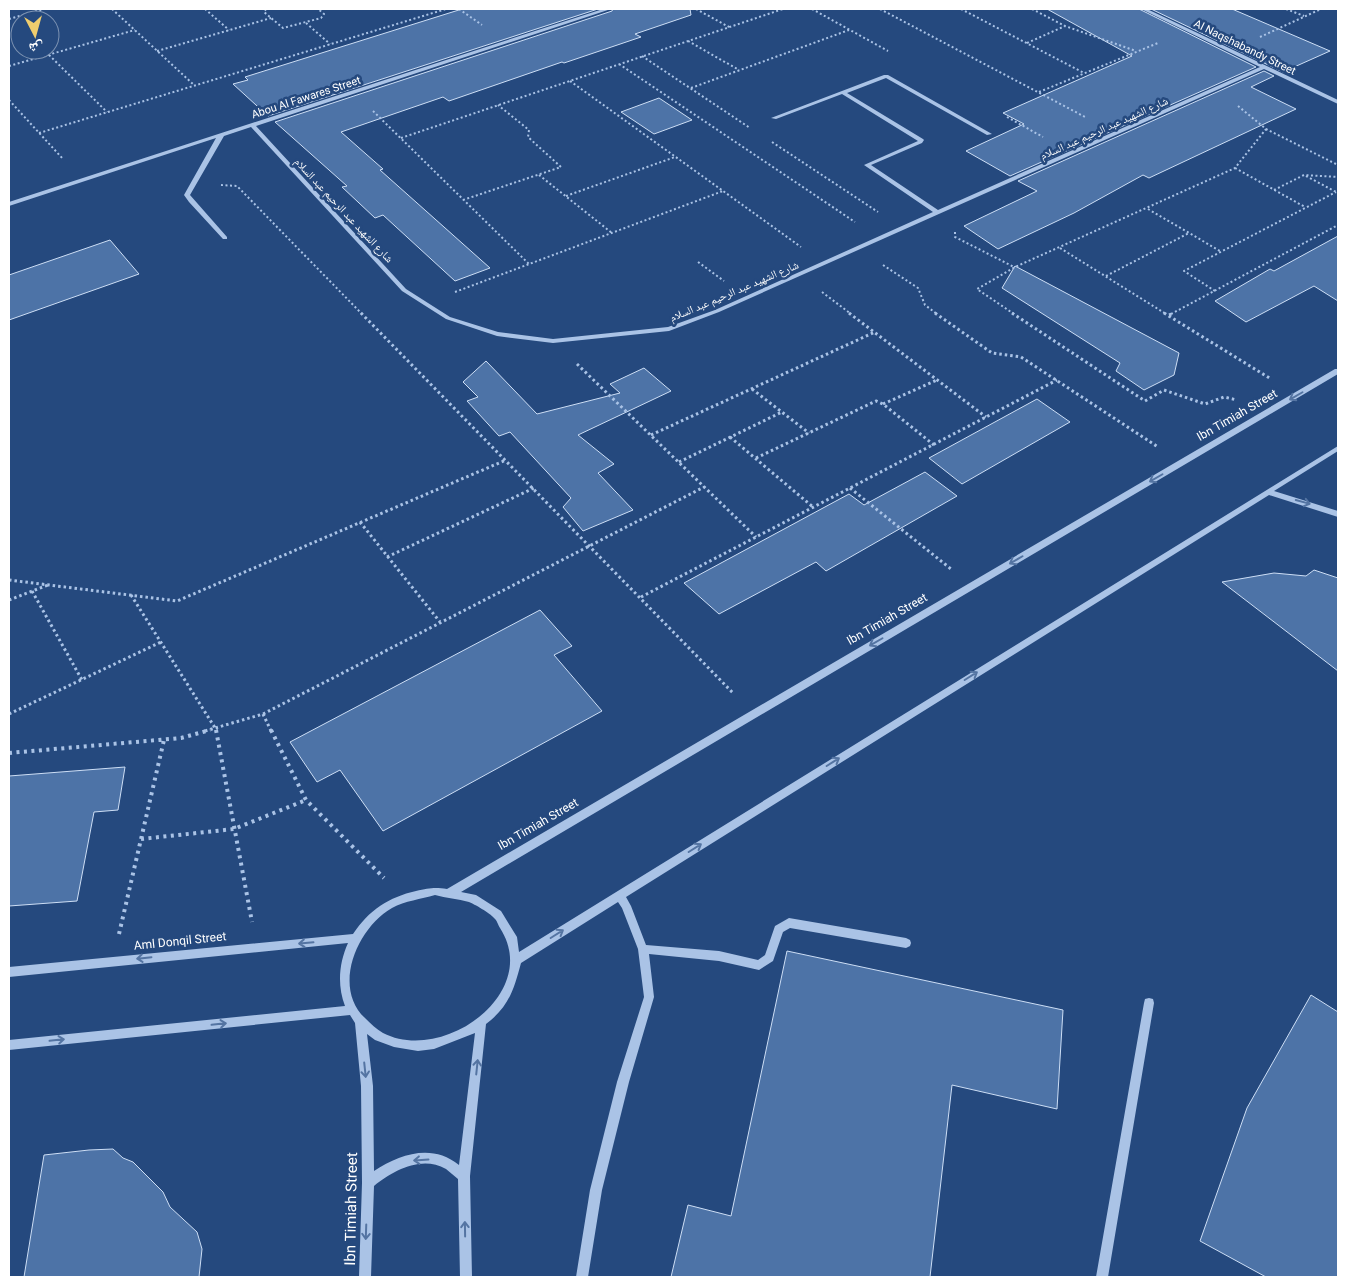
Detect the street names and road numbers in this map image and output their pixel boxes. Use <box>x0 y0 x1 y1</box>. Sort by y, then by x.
street label: Al Naqshabandy Street <box>1192 17 1298 78</box>
street label: Abou Al Fawares Street <box>250 74 363 121</box>
street label: شارع الشهيد عبد الرحيم عبد السلام <box>1038 94 1171 164</box>
street label: شارع الشهيد عبد الرحيم عبد السلام <box>291 155 396 266</box>
street label: شارع الشهيد عبد الرحيم عبد السلام <box>668 258 801 325</box>
street label: Ibn Timiah Street <box>1194 386 1280 444</box>
street label: Ibn Timiah Street <box>844 590 930 648</box>
street label: Ibn Timiah Street <box>495 795 581 853</box>
street label: Aml Donqil Street <box>133 929 227 953</box>
street label: Ibn Timiah Street <box>341 1152 361 1266</box>

